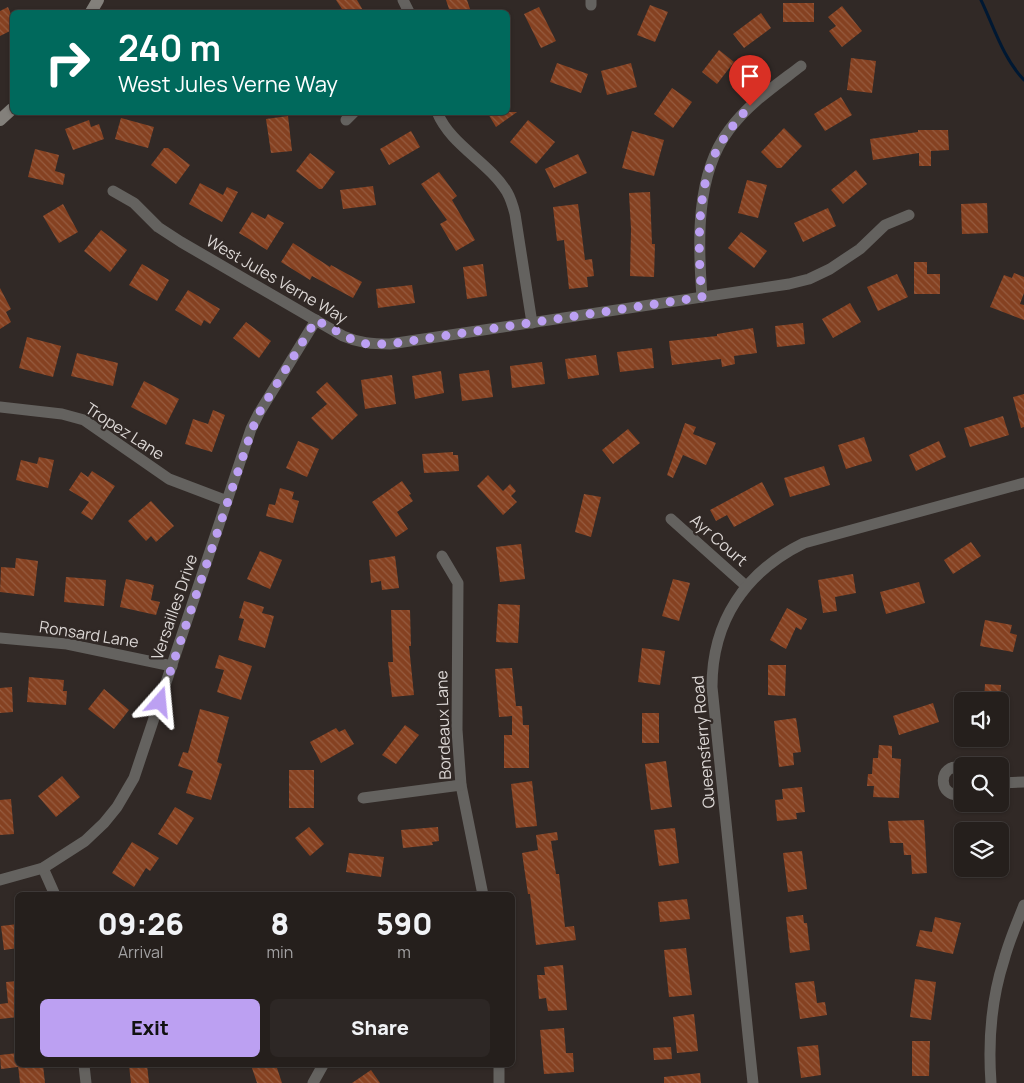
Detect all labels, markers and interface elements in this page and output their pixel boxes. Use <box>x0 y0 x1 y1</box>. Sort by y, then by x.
text: 240 m <box>118 24 221 72</box>
icon: right <box>35 30 100 95</box>
pin <box>729 55 771 106</box>
icon: arrive <box>736 62 764 90</box>
text: West Jules Verne Way <box>118 69 338 99</box>
street label: West Jules Verne Way <box>202 230 352 329</box>
street label: Tropez Lane <box>81 397 169 465</box>
street label: Ayr Court <box>686 509 752 571</box>
street label: Versailles Drive <box>146 551 202 663</box>
street label: Ronsard Lane <box>38 615 140 653</box>
street label: Bordeaux Lane <box>430 670 456 780</box>
position arrow <box>133 675 185 727</box>
street label: Queensferry Road <box>686 675 720 809</box>
map controls <box>954 692 1009 877</box>
button: sound <box>954 692 1009 747</box>
button: search <box>954 757 1009 812</box>
button: layers <box>954 822 1009 877</box>
text: 09:26 <box>98 903 184 944</box>
text: 8 <box>271 903 289 944</box>
text: 590 <box>376 903 432 944</box>
text: Arrival <box>118 941 164 963</box>
text: min <box>267 941 293 963</box>
text: m <box>397 941 411 963</box>
button: Exit <box>40 999 260 1057</box>
button: Share <box>270 999 490 1057</box>

